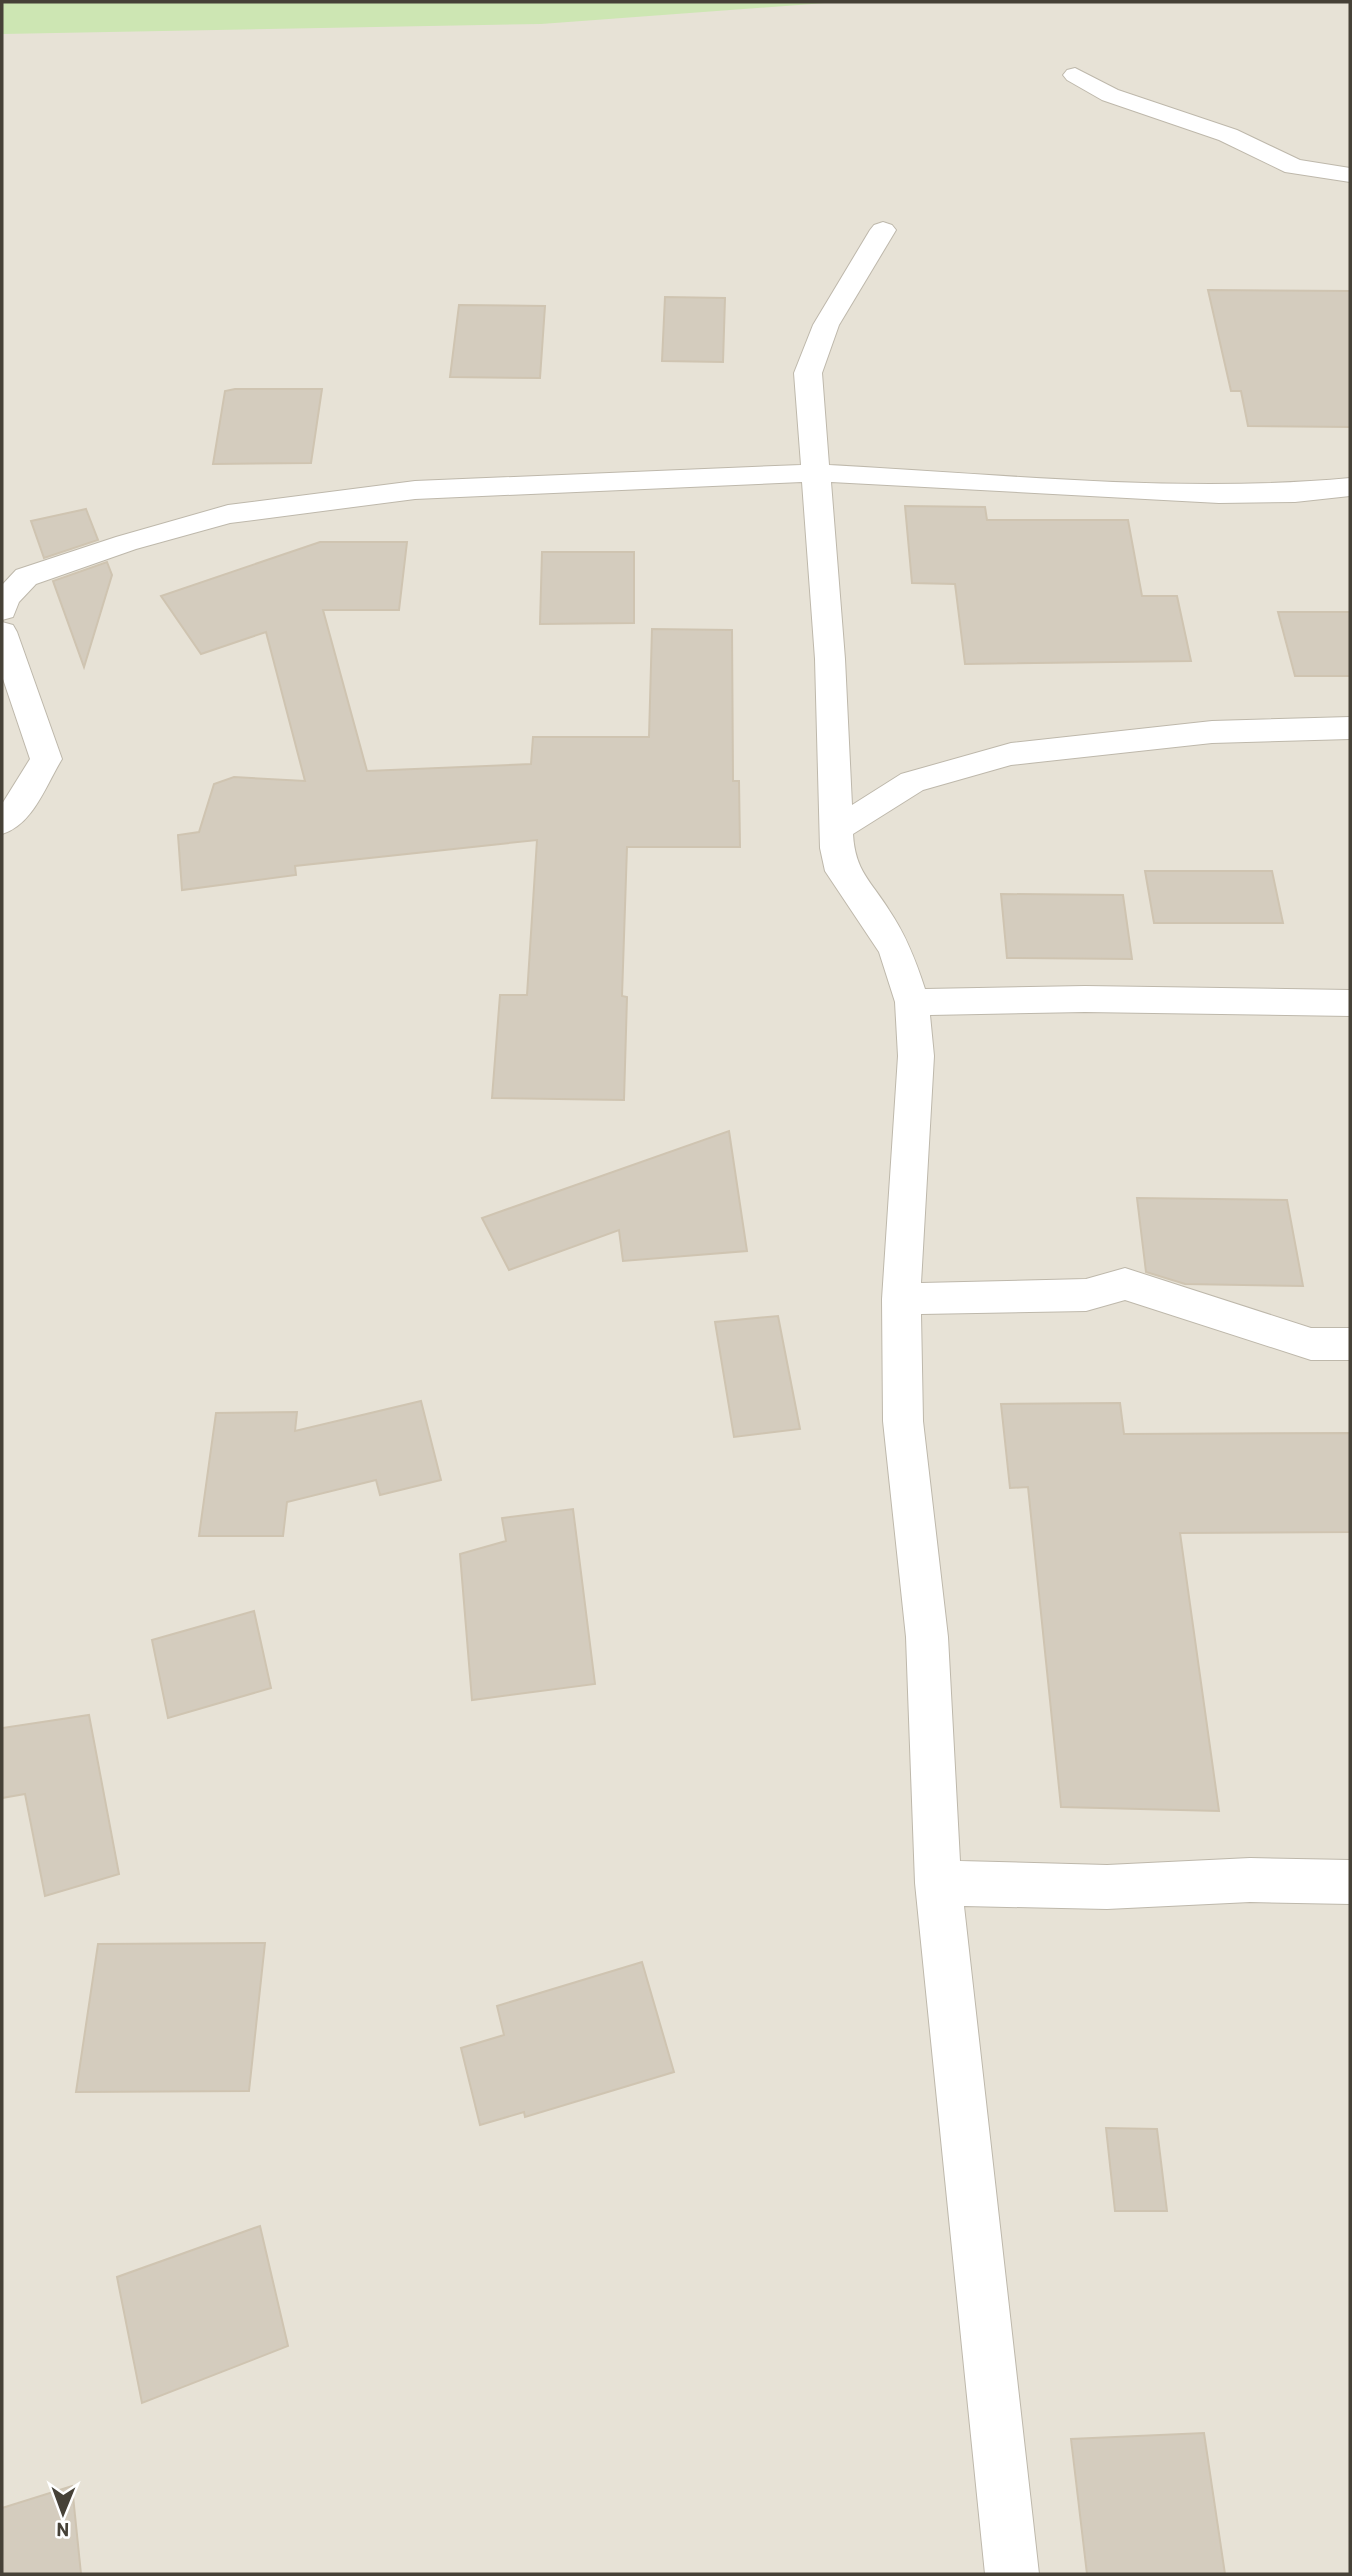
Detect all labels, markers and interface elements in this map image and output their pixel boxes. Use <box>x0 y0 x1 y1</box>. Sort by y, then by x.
north arrow <box>28 2478 98 2548</box>
text: N <box>56 2519 69 2542</box>

